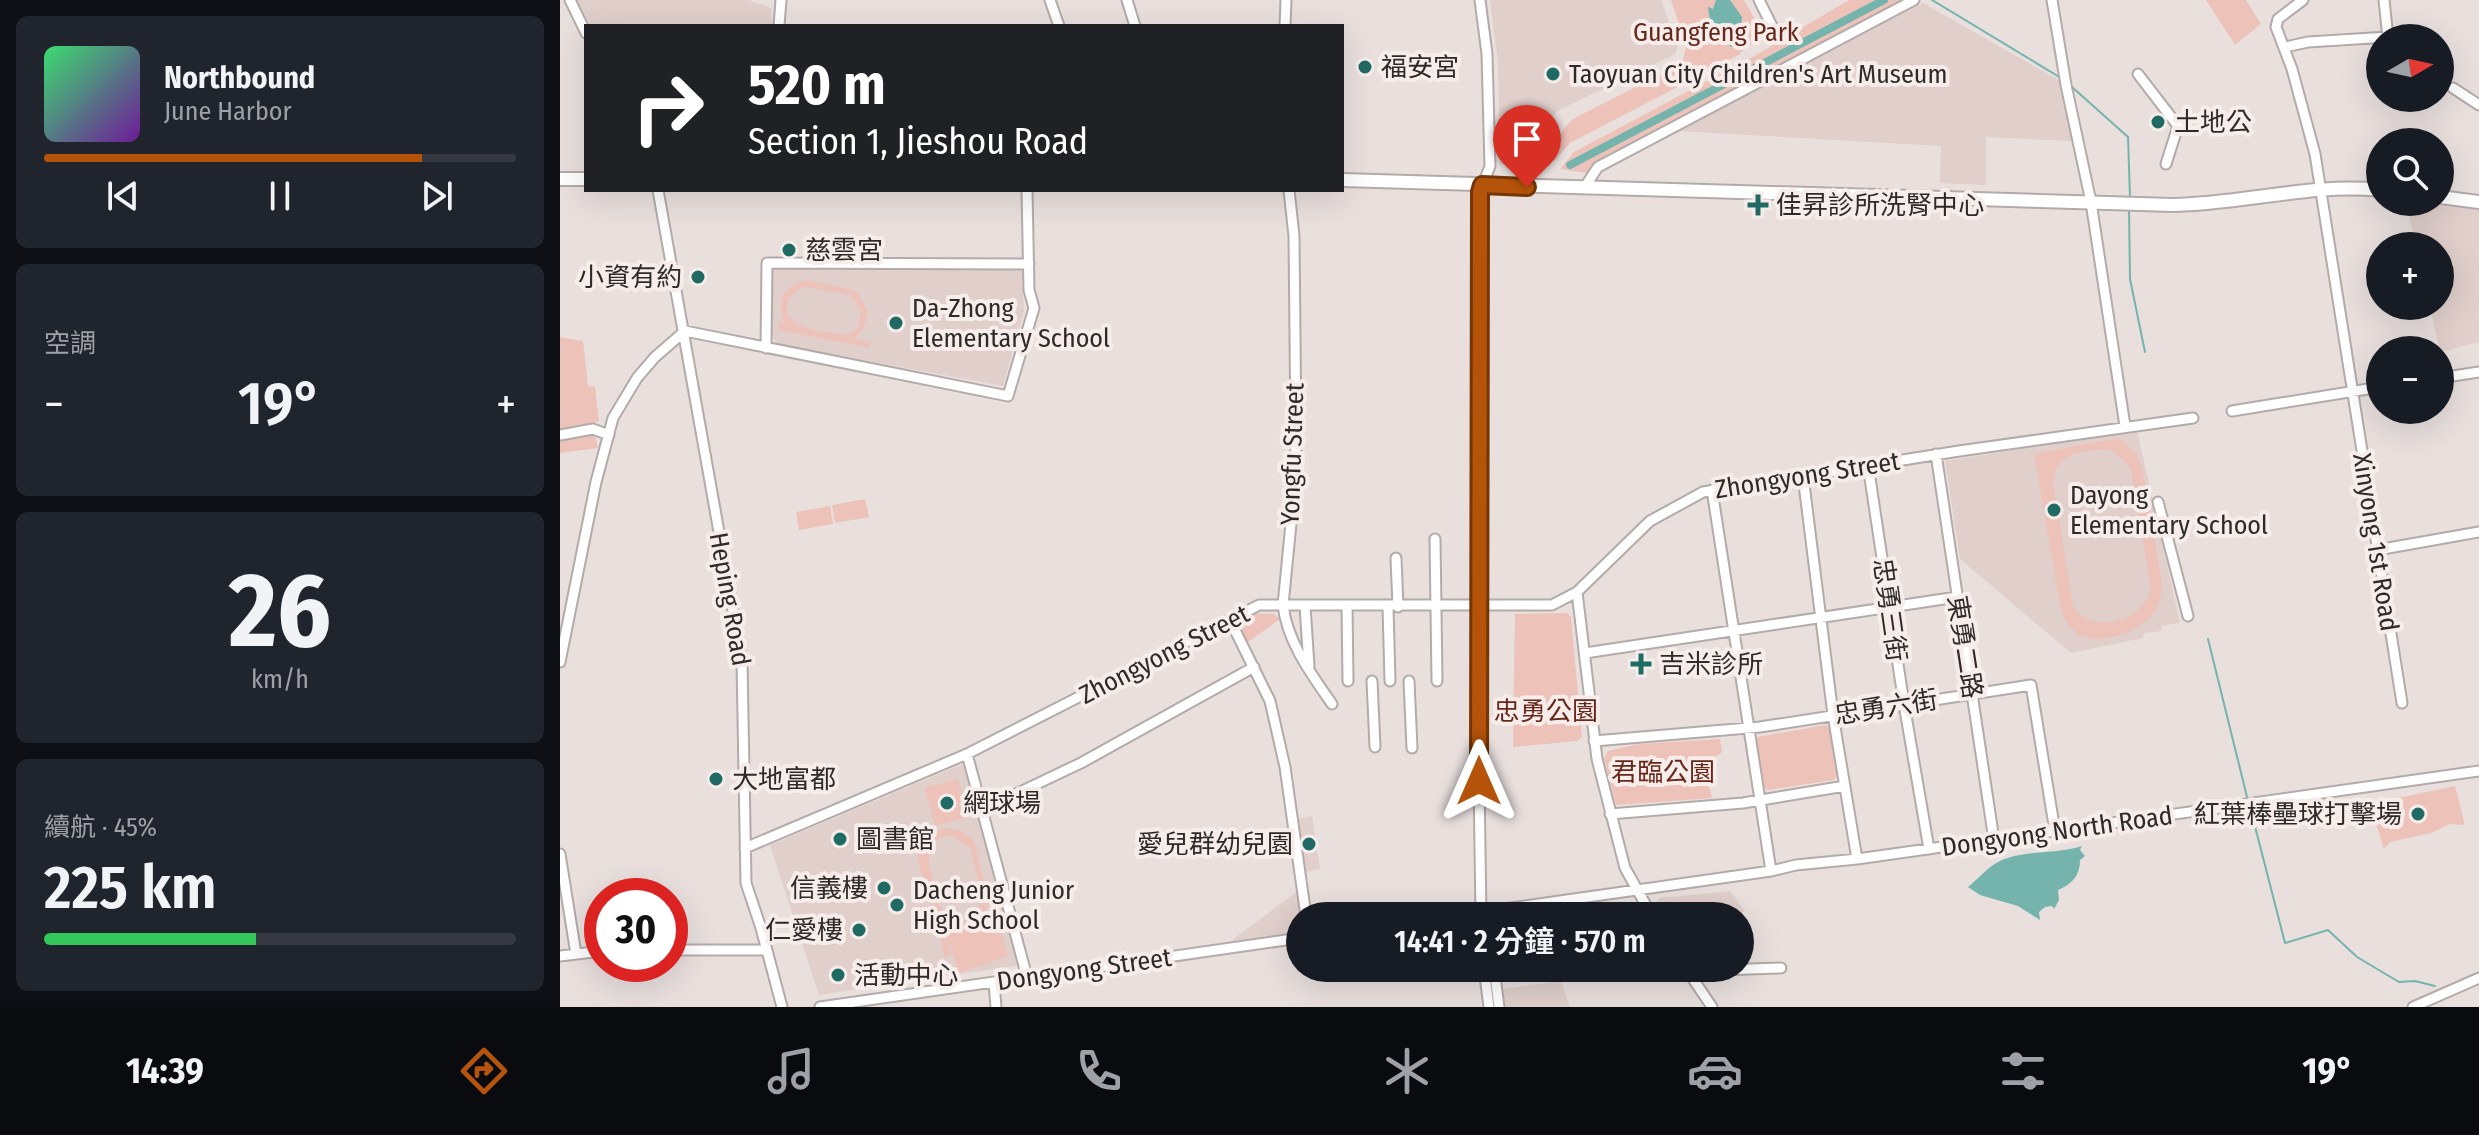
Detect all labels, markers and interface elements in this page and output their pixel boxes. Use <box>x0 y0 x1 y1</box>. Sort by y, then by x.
park label: Guangfeng Park <box>1633 17 1800 48</box>
north arrow <box>2366 24 2454 112</box>
map controls <box>2366 24 2454 424</box>
text: 520 m <box>748 52 886 119</box>
place label: 福安宮 <box>1381 52 1459 83</box>
icon: right <box>616 56 720 160</box>
marker: 福安宮 <box>1356 58 1374 76</box>
place label: Taoyuan City Children's Art Museum <box>1569 59 1947 90</box>
text: Northbound <box>164 60 315 96</box>
marker: Taoyuan City Children's Art Museum <box>1544 65 1562 83</box>
text: June Harbor <box>164 96 292 127</box>
pin <box>1493 105 1561 187</box>
place label: 土地公 <box>2174 107 2252 138</box>
marker: 土地公 <box>2149 113 2167 131</box>
icon: arrive <box>1505 117 1549 161</box>
text: Section 1, Jieshou Road <box>748 120 1088 164</box>
button: search <box>2366 128 2454 216</box>
icon: previous <box>101 174 145 218</box>
icon: pause <box>258 174 302 218</box>
icon: next <box>415 174 459 218</box>
place label: 佳昇診所洗腎中心 <box>1776 190 1984 221</box>
marker: 佳昇診所洗腎中心 <box>1747 194 1769 216</box>
button: + <box>2366 232 2454 320</box>
place label: 慈雲宮 <box>805 235 883 266</box>
marker: 慈雲宮 <box>780 241 798 259</box>
place label: 小資有約 <box>578 262 682 293</box>
marker: 小資有約 <box>689 268 707 286</box>
place label: Da-Zhong Elementary School <box>912 293 1110 354</box>
marker: Da-Zhong Elementary School <box>887 314 905 332</box>
text: 空調 <box>44 328 96 359</box>
button: − <box>2366 336 2454 424</box>
text: 19° <box>238 368 322 440</box>
text: − <box>44 378 64 431</box>
text: + <box>496 378 516 431</box>
street label: Yongfu Street <box>1275 382 1310 526</box>
street label: Zhongyong Street <box>1712 446 1902 505</box>
street label: Xinyong 1st Road <box>2346 451 2405 633</box>
place label: Dayong Elementary School <box>2070 480 2268 541</box>
marker: Dayong Elementary School <box>2045 501 2063 519</box>
street label: Heping Road <box>703 530 756 668</box>
text: 26 <box>229 549 331 674</box>
street label: 忠勇三街 <box>1867 556 1912 664</box>
street label: 東勇二路 <box>1941 593 1988 701</box>
street label: Zhongyong Street <box>1074 598 1255 711</box>
place label: 吉米診所 <box>1659 649 1763 680</box>
marker: 吉米診所 <box>1630 653 1652 675</box>
text: km/h <box>251 664 309 695</box>
street label: 忠勇六街 <box>1832 684 1940 731</box>
park label: 忠勇公園 <box>1494 696 1598 727</box>
position arrow <box>1437 739 1521 823</box>
park label: 君臨公園 <box>1611 757 1715 788</box>
place label: 大地富都 <box>732 764 836 795</box>
marker: 大地富都 <box>707 770 725 788</box>
place label: 網球場 <box>963 788 1041 819</box>
marker: 網球場 <box>938 794 956 812</box>
place label: 紅葉棒壘球打擊場 <box>2194 799 2402 830</box>
street label: Dongyong North Road <box>1940 800 2174 863</box>
marker: 紅葉棒壘球打擊場 <box>2409 805 2427 823</box>
text: 續航 · 45% <box>44 812 157 843</box>
place label: 圖書館 <box>856 824 934 855</box>
place label: 愛兒群幼兒園 <box>1137 829 1293 860</box>
marker: 圖書館 <box>831 830 849 848</box>
marker: 愛兒群幼兒園 <box>1300 835 1318 853</box>
text: 225 km <box>44 852 217 924</box>
place label: 信義樓 <box>790 873 868 904</box>
place label: Dacheng Junior High School <box>913 875 1074 936</box>
speed limit sign: 30 <box>584 878 688 982</box>
marker: 信義樓 <box>875 879 893 897</box>
marker: Dacheng Junior High School <box>888 896 906 914</box>
place label: 仁愛樓 <box>765 915 843 946</box>
marker: 仁愛樓 <box>850 921 868 939</box>
text: 14:41 · 2 分鐘 · 570 m <box>1394 924 1646 960</box>
street label: Dongyong Street <box>995 942 1174 997</box>
place label: 活動中心 <box>854 960 958 991</box>
marker: 活動中心 <box>829 966 847 984</box>
icon: directions <box>456 1043 512 1099</box>
icon: music <box>763 1043 819 1099</box>
icon: phone <box>1071 1043 1127 1099</box>
icon: climate <box>1379 1043 1435 1099</box>
icon: car <box>1687 1043 1743 1099</box>
icon: filters <box>1995 1043 2051 1099</box>
text: 14:39 <box>126 1049 204 1093</box>
text: 19° <box>2302 1049 2353 1093</box>

